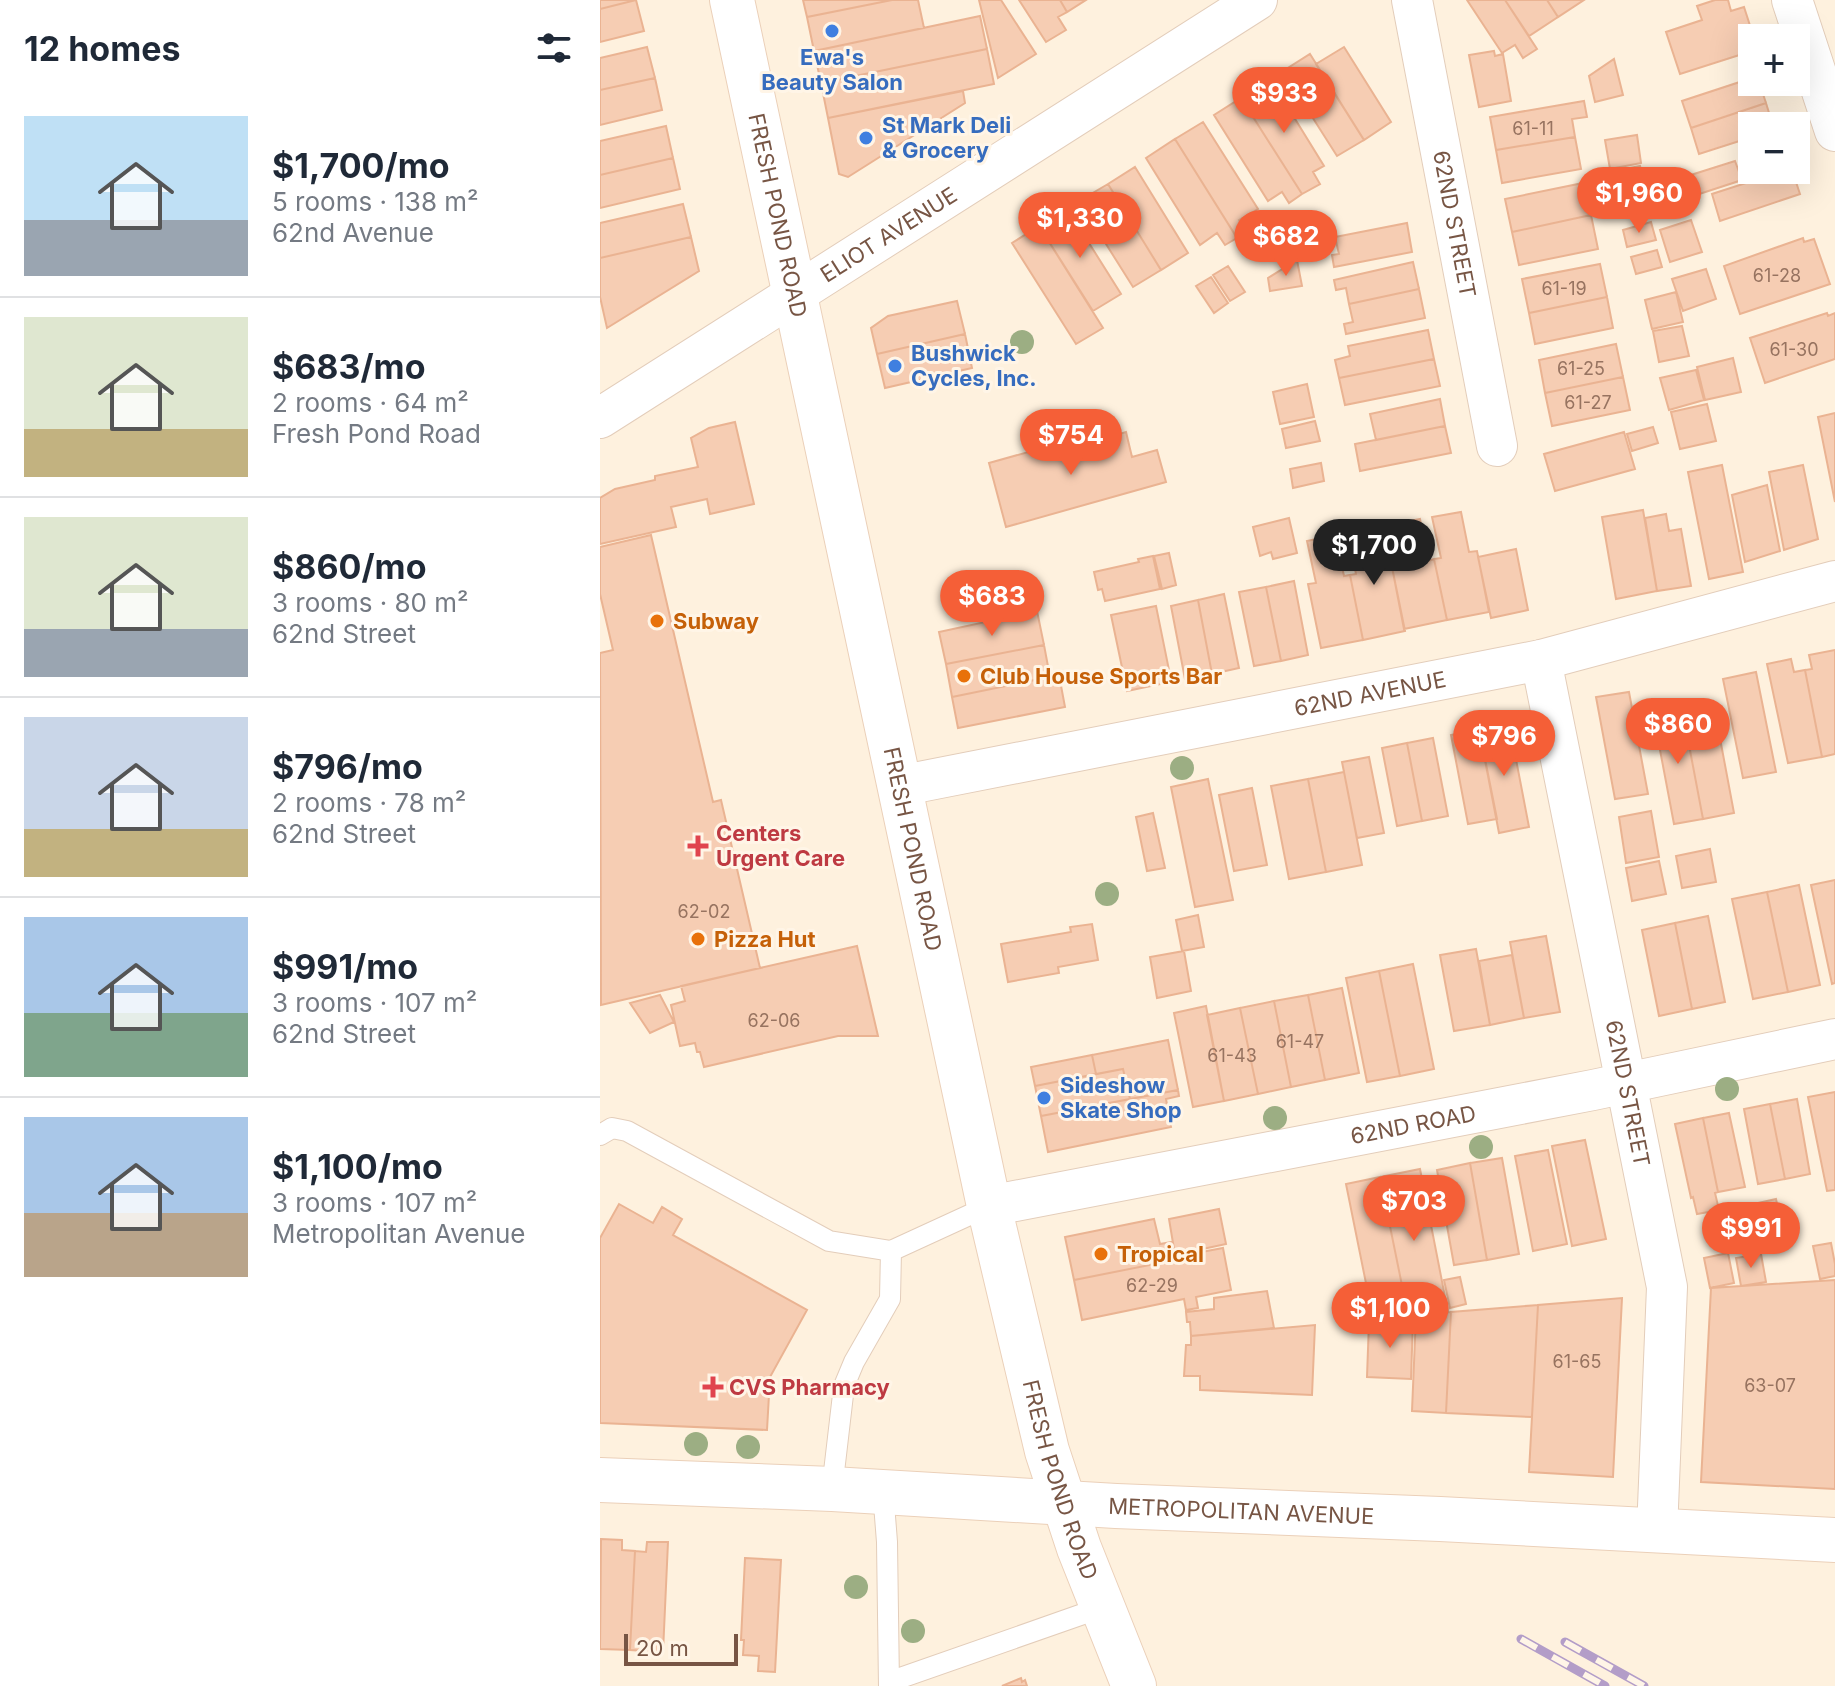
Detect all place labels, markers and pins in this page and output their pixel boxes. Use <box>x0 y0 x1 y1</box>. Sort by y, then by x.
marker: Ewa's Beauty Salon <box>823 22 841 40</box>
place label: Ewa's Beauty Salon <box>761 44 903 95</box>
pin: $933 <box>1237 67 1331 135</box>
place label: St Mark Deli & Grocery <box>882 112 1011 163</box>
marker: St Mark Deli & Grocery <box>857 129 875 147</box>
pin: $1,960 <box>1574 167 1704 235</box>
pin: $1,330 <box>1015 192 1145 260</box>
pin: $682 <box>1239 210 1333 278</box>
place label: Bushwick Cycles, Inc. <box>911 340 1037 391</box>
marker: Bushwick Cycles, Inc. <box>886 357 904 375</box>
pin: $754 <box>1024 409 1118 477</box>
pin: $1,700 <box>1309 519 1439 587</box>
pin: $683 <box>945 570 1039 638</box>
place label: Subway <box>673 608 759 634</box>
marker: Subway <box>648 612 666 630</box>
place label: Club House Sports Bar <box>980 663 1222 689</box>
marker: Club House Sports Bar <box>955 667 973 685</box>
pin: $860 <box>1631 698 1725 766</box>
pin: $796 <box>1457 710 1551 778</box>
place label: Centers Urgent Care <box>716 820 845 871</box>
marker: Centers Urgent Care <box>687 835 709 857</box>
place label: Pizza Hut <box>714 926 816 952</box>
marker: Pizza Hut <box>689 930 707 948</box>
place label: Sideshow Skate Shop <box>1060 1072 1182 1123</box>
marker: Sideshow Skate Shop <box>1035 1089 1053 1107</box>
pin: $703 <box>1367 1175 1461 1243</box>
pin: $991 <box>1704 1202 1798 1270</box>
place label: Tropical <box>1117 1241 1204 1267</box>
marker: Tropical <box>1092 1245 1110 1263</box>
pin: $1,100 <box>1325 1282 1455 1350</box>
place label: CVS Pharmacy <box>729 1374 890 1400</box>
marker: CVS Pharmacy <box>704 1378 722 1396</box>

